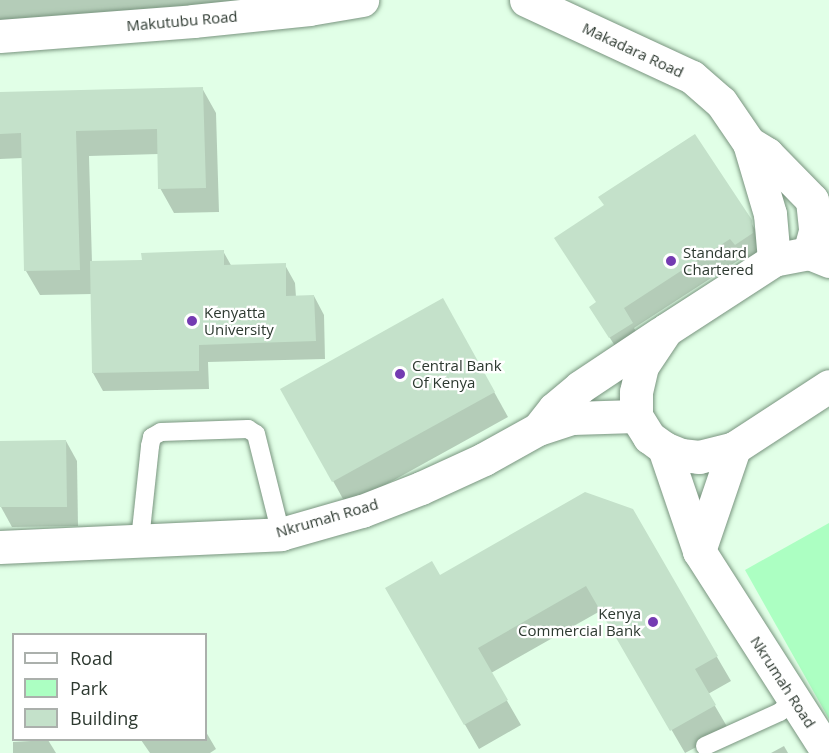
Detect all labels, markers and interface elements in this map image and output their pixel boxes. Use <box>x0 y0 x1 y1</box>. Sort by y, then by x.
street label: Makutubu Road <box>126 7 238 35</box>
street label: Makadara Road <box>579 19 687 81</box>
place label: Standard Chartered <box>683 243 754 278</box>
marker: Standard Chartered <box>664 254 678 268</box>
place label: Kenyatta University <box>204 303 274 338</box>
marker: Kenyatta University <box>185 314 199 328</box>
place label: Central Bank Of Kenya <box>412 356 502 391</box>
marker: Central Bank Of Kenya <box>393 367 407 381</box>
street label: Nkrumah Road <box>274 495 380 541</box>
place label: Kenya Commercial Bank <box>518 604 641 639</box>
marker: Kenya Commercial Bank <box>646 615 660 629</box>
legend <box>12 633 207 741</box>
street label: Nkrumah Road <box>747 633 819 731</box>
text: Road <box>70 646 113 670</box>
text: Park <box>70 676 108 700</box>
text: Building <box>70 706 138 730</box>

